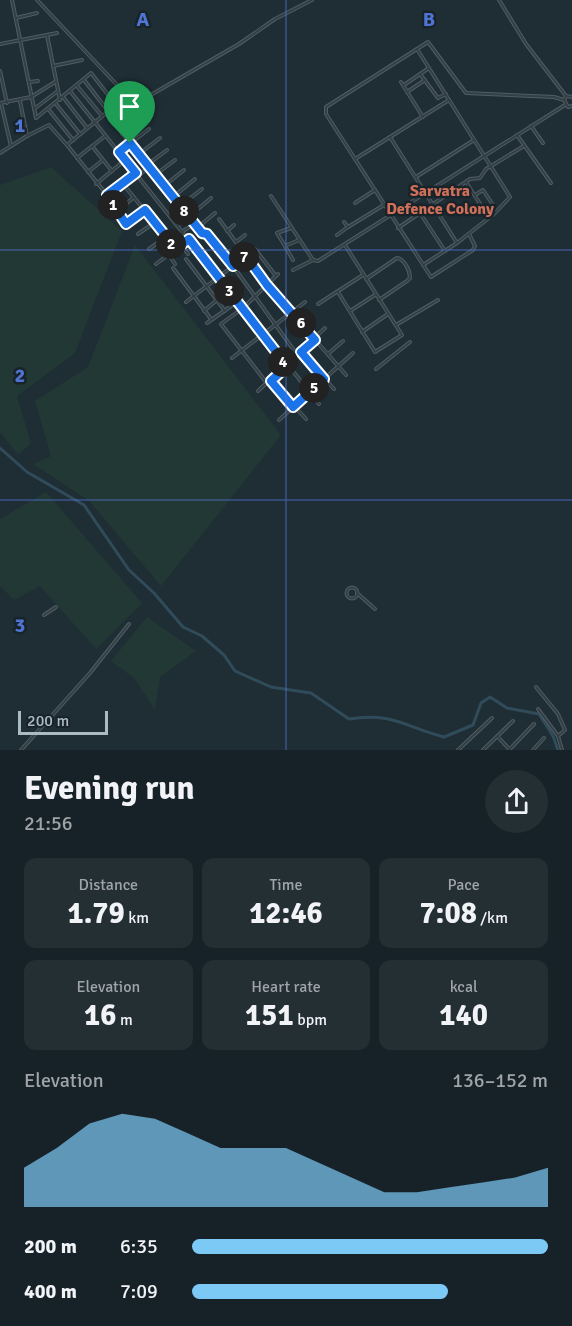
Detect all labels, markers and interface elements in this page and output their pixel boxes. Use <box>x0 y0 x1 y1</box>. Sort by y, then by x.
text: A <box>137 7 150 32</box>
text: B <box>423 7 435 32</box>
pin <box>104 81 155 143</box>
icon: arrive <box>113 90 146 123</box>
text: 1 <box>15 113 26 138</box>
district label: Sarvatra Defence Colony <box>386 181 494 219</box>
pin: 1 <box>98 190 128 220</box>
text: 1 <box>109 195 117 215</box>
pin: 8 <box>169 196 199 226</box>
text: 8 <box>180 201 188 221</box>
pin: 2 <box>156 229 186 259</box>
text: 2 <box>167 234 175 254</box>
pin: 7 <box>229 242 259 272</box>
text: 7 <box>240 247 248 267</box>
pin: 3 <box>214 276 244 306</box>
text: 3 <box>225 281 233 301</box>
pin: 6 <box>286 308 316 338</box>
text: 6 <box>297 313 305 333</box>
pin: 4 <box>268 347 298 377</box>
text: 4 <box>279 352 287 372</box>
text: 2 <box>15 363 25 388</box>
pin: 5 <box>299 373 329 403</box>
text: 5 <box>310 378 318 398</box>
text: 3 <box>15 613 25 638</box>
scale bar <box>18 708 108 736</box>
text: 200 m <box>27 711 69 731</box>
text: Evening run <box>24 768 194 809</box>
button: share <box>485 770 548 833</box>
text: 21:56 <box>24 811 73 836</box>
text: Distance <box>79 875 138 895</box>
text: Time <box>270 875 302 895</box>
text: Pace <box>448 875 480 895</box>
text: 1.79 <box>68 895 125 932</box>
text: 12:46 <box>249 895 323 932</box>
text: 7:08 <box>419 895 477 932</box>
text: km <box>125 908 149 928</box>
text: /km <box>477 908 508 928</box>
text: Elevation <box>76 977 140 997</box>
text: Heart rate <box>251 977 321 997</box>
text: kcal <box>450 977 478 997</box>
text: 16 <box>84 997 116 1034</box>
text: 151 <box>245 997 294 1034</box>
text: 140 <box>439 997 488 1034</box>
text: m <box>116 1010 133 1030</box>
text: bpm <box>294 1010 327 1030</box>
text: Elevation <box>24 1068 104 1093</box>
text: 136–152 m <box>452 1068 548 1093</box>
text: 200 m <box>24 1234 77 1259</box>
text: 6:35 <box>120 1234 158 1259</box>
text: 400 m <box>24 1279 77 1304</box>
text: 7:09 <box>120 1279 158 1304</box>

